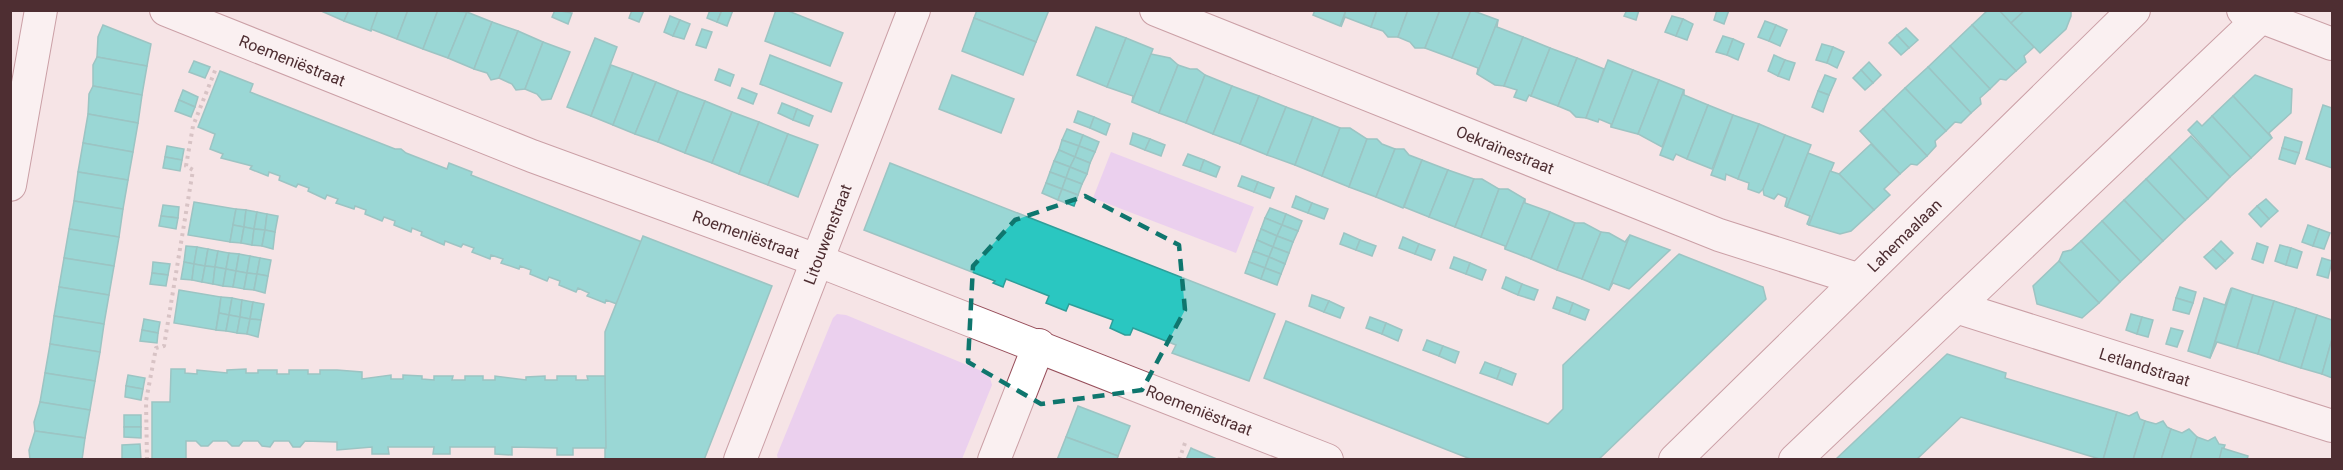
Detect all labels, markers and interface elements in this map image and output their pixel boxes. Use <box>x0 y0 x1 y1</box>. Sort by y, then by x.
street label: Roemeniëstraat <box>236 31 348 91</box>
street label: Oekraïnestraat <box>1453 122 1557 178</box>
street label: Litouwenstraat <box>800 182 856 287</box>
street label: Lahemaalaan <box>1864 195 1946 276</box>
street label: Roemeniëstraat <box>690 207 802 263</box>
street label: Letlandstraat <box>2097 344 2192 390</box>
street label: Roemeniëstraat <box>1143 381 1255 440</box>

